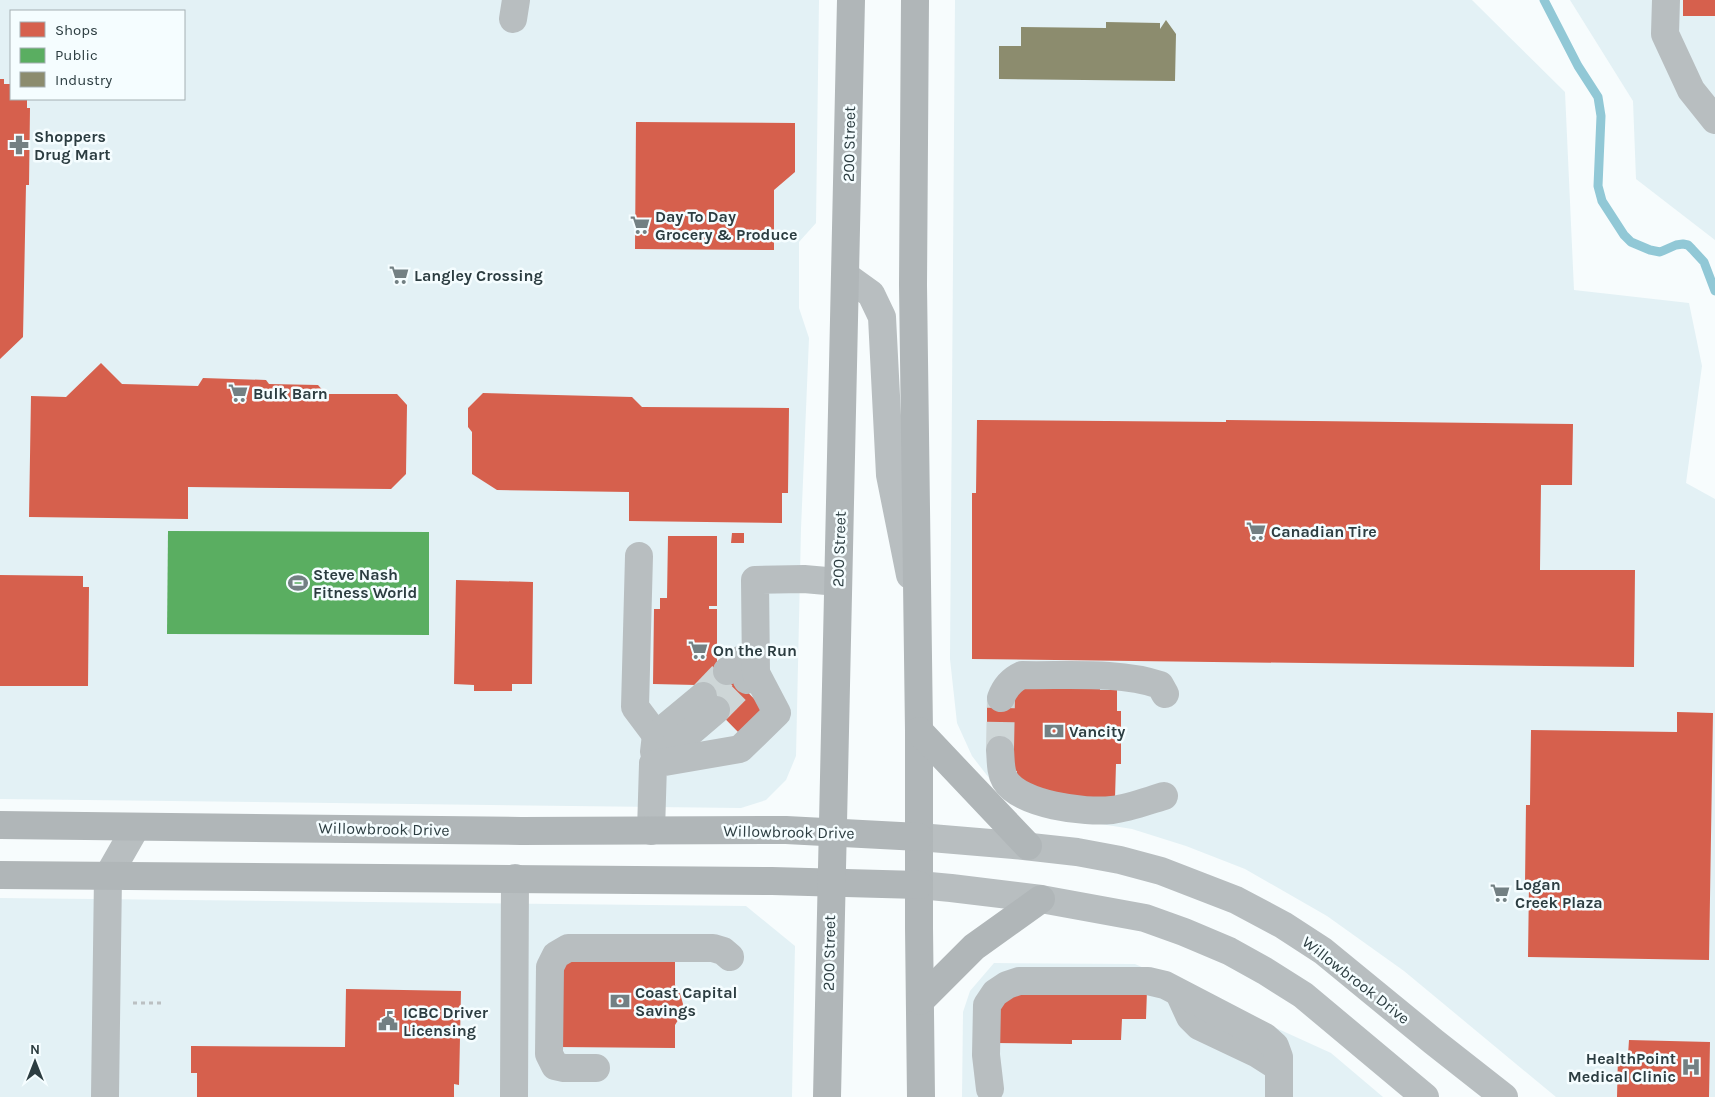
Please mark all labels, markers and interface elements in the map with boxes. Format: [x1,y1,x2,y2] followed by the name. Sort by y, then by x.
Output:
[10,10,185,100] legend
[55,21,98,39] text: Shops
[55,46,98,64] text: Public
[55,71,112,89] text: Industry
[839,106,859,182] street label: 200 Street
[34,127,111,164] place label: Shoppers Drug Mart
[8,134,30,156] pharmacy icon: Shoppers Drug Mart
[655,207,797,244] place label: Day To Day Grocery & Produce
[629,214,651,236] supermarket icon: Day To Day Grocery & Produce
[388,264,410,286] supermarket icon: Langley Crossing
[414,266,543,285] place label: Langley Crossing
[227,382,249,404] supermarket icon: Bulk Barn
[253,384,328,403] place label: Bulk Barn
[828,511,850,587] street label: 200 Street
[1245,520,1267,542] supermarket icon: Canadian Tire
[1271,522,1377,541] place label: Canadian Tire
[313,565,417,602] place label: Steve Nash Fitness World
[287,572,309,594] sports icon: Steve Nash Fitness World
[687,639,709,661] supermarket icon: On the Run
[713,641,797,660] place label: On the Run
[1043,720,1065,742] bank icon: Vancity
[1069,722,1125,741] place label: Vancity
[318,818,450,840] street label: Willowbrook Drive
[723,821,855,843] street label: Willowbrook Drive
[1515,875,1603,912] place label: Logan Creek Plaza
[1489,882,1511,904] supermarket icon: Logan Creek Plaza
[819,915,839,991] street label: 200 Street
[1298,932,1414,1028] street label: Willowbrook Drive
[635,983,737,1020] place label: Coast Capital Savings
[609,990,631,1012] bank icon: Coast Capital Savings
[403,1003,489,1040] place label: ICBC Driver Licensing
[377,1010,399,1032] public building icon: ICBC Driver Licensing
[10,1037,60,1087] north arrow
[30,1041,40,1058] text: N
[1568,1049,1676,1086] place label: HealthPoint Medical Clinic
[1680,1056,1702,1078] hospital icon: HealthPoint Medical Clinic

